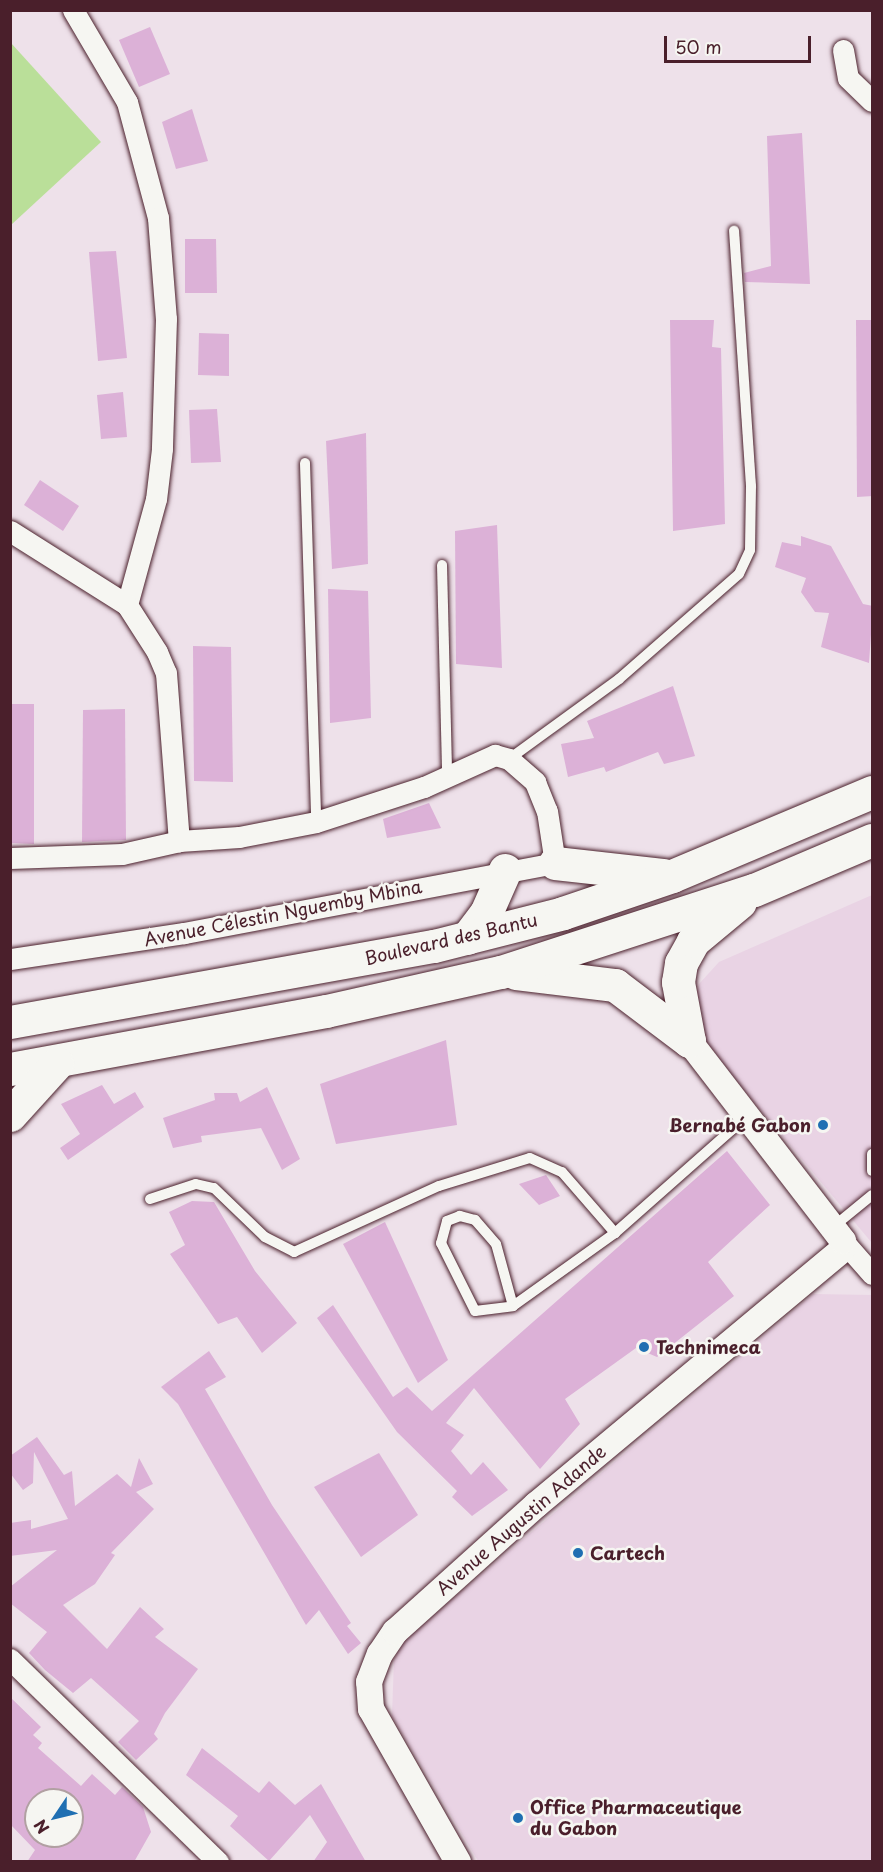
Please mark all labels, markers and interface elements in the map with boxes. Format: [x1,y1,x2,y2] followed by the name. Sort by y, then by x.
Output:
[667,24,814,62] scale bar
[675,33,722,60] text: 50 m
[142,875,424,951] street label: Avenue Célestin Nguemby Mbina
[362,909,540,969] street label: Boulevard des Bantu
[668,1114,811,1136] place label: Bernabé Gabon
[816,1118,830,1132] marker: Bernabé Gabon
[656,1336,761,1358] place label: Technimeca
[637,1340,651,1354] marker: Technimeca
[432,1440,610,1600] street label: Avenue Augustin Adande
[590,1542,665,1564] place label: Cartech
[571,1546,585,1560] marker: Cartech
[24,1788,84,1848] north arrow
[530,1797,743,1840] place label: Office Pharmaceutique du Gabon
[511,1811,525,1825] marker: Office Pharmaceutique du Gabon
[27,1815,54,1839] text: N

